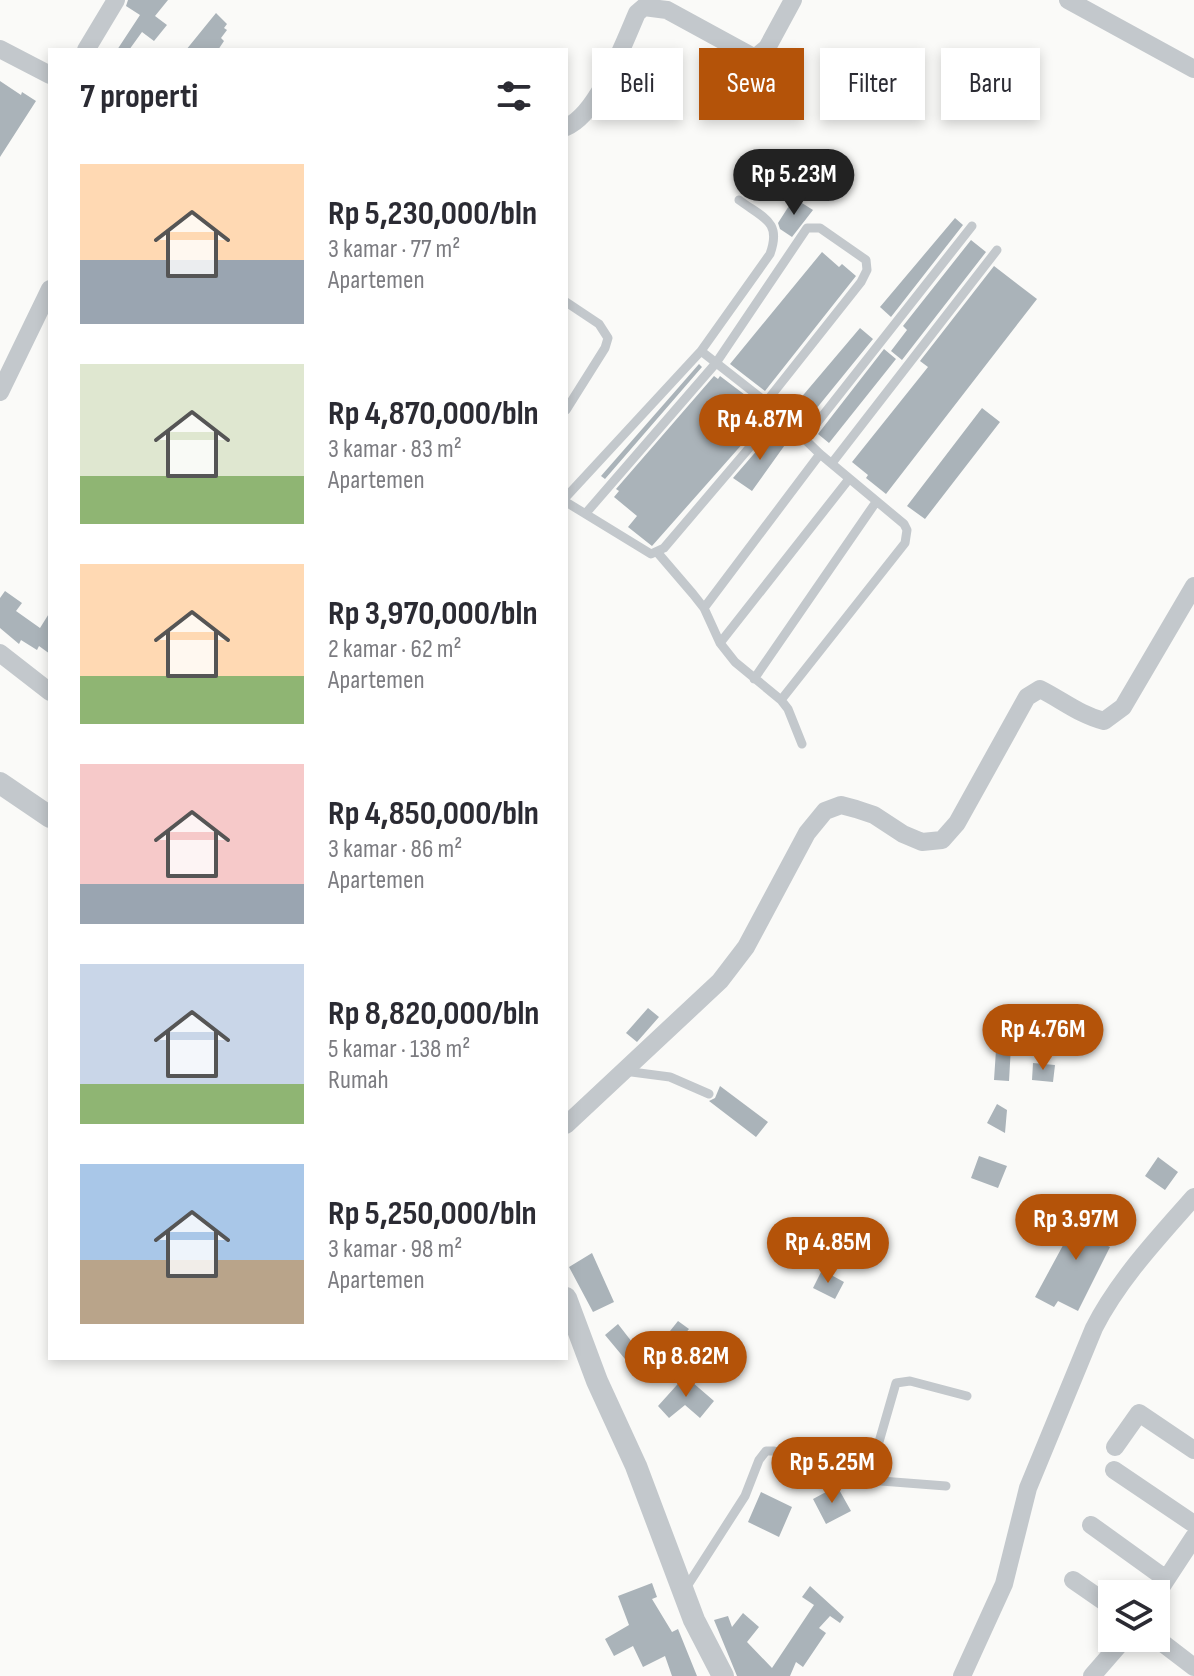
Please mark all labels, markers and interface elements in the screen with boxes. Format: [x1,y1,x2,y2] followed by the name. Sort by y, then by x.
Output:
[592,48,683,120] chip: Beli
[699,48,804,120] chip: Sewa
[820,48,925,120] chip: Filter
[941,48,1040,120] chip: Baru
[492,74,536,118] icon: filters
[80,76,198,117] text: 7 properti
[711,149,877,217] pin: Rp 5.23M
[751,159,837,190] text: Rp 5.23M
[328,193,537,234] text: Rp 5,230,000/bln
[144,196,240,292] icon: home
[328,234,460,265] text: 3 kamar · 77 m²
[328,265,425,296] text: Apartemen
[328,393,539,434] text: Rp 4,870,000/bln
[677,394,843,462] pin: Rp 4.87M
[144,396,240,492] icon: home
[717,404,803,435] text: Rp 4.87M
[328,434,462,465] text: 3 kamar · 83 m²
[328,465,425,496] text: Apartemen
[328,593,538,634] text: Rp 3,970,000/bln
[144,596,240,692] icon: home
[328,634,462,665] text: 2 kamar · 62 m²
[328,665,425,696] text: Apartemen
[328,793,539,834] text: Rp 4,850,000/bln
[144,796,240,892] icon: home
[328,834,462,865] text: 3 kamar · 86 m²
[328,865,425,896] text: Apartemen
[328,993,539,1034] text: Rp 8,820,000/bln
[144,996,240,1092] icon: home
[960,1004,1126,1072] pin: Rp 4.76M
[1000,1014,1086,1045] text: Rp 4.76M
[328,1034,470,1065] text: 5 kamar · 138 m²
[328,1065,389,1096] text: Rumah
[328,1193,537,1234] text: Rp 5,250,000/bln
[993,1194,1159,1262] pin: Rp 3.97M
[144,1196,240,1292] icon: home
[1033,1204,1119,1235] text: Rp 3.97M
[745,1217,911,1285] pin: Rp 4.85M
[785,1227,871,1258] text: Rp 4.85M
[328,1234,462,1265] text: 3 kamar · 98 m²
[328,1265,425,1296] text: Apartemen
[603,1331,769,1399] pin: Rp 8.82M
[643,1341,729,1372] text: Rp 8.82M
[749,1437,915,1505] pin: Rp 5.25M
[789,1447,875,1478] text: Rp 5.25M
[1098,1580,1170,1652] map controls
[1098,1580,1170,1652] button: layers

